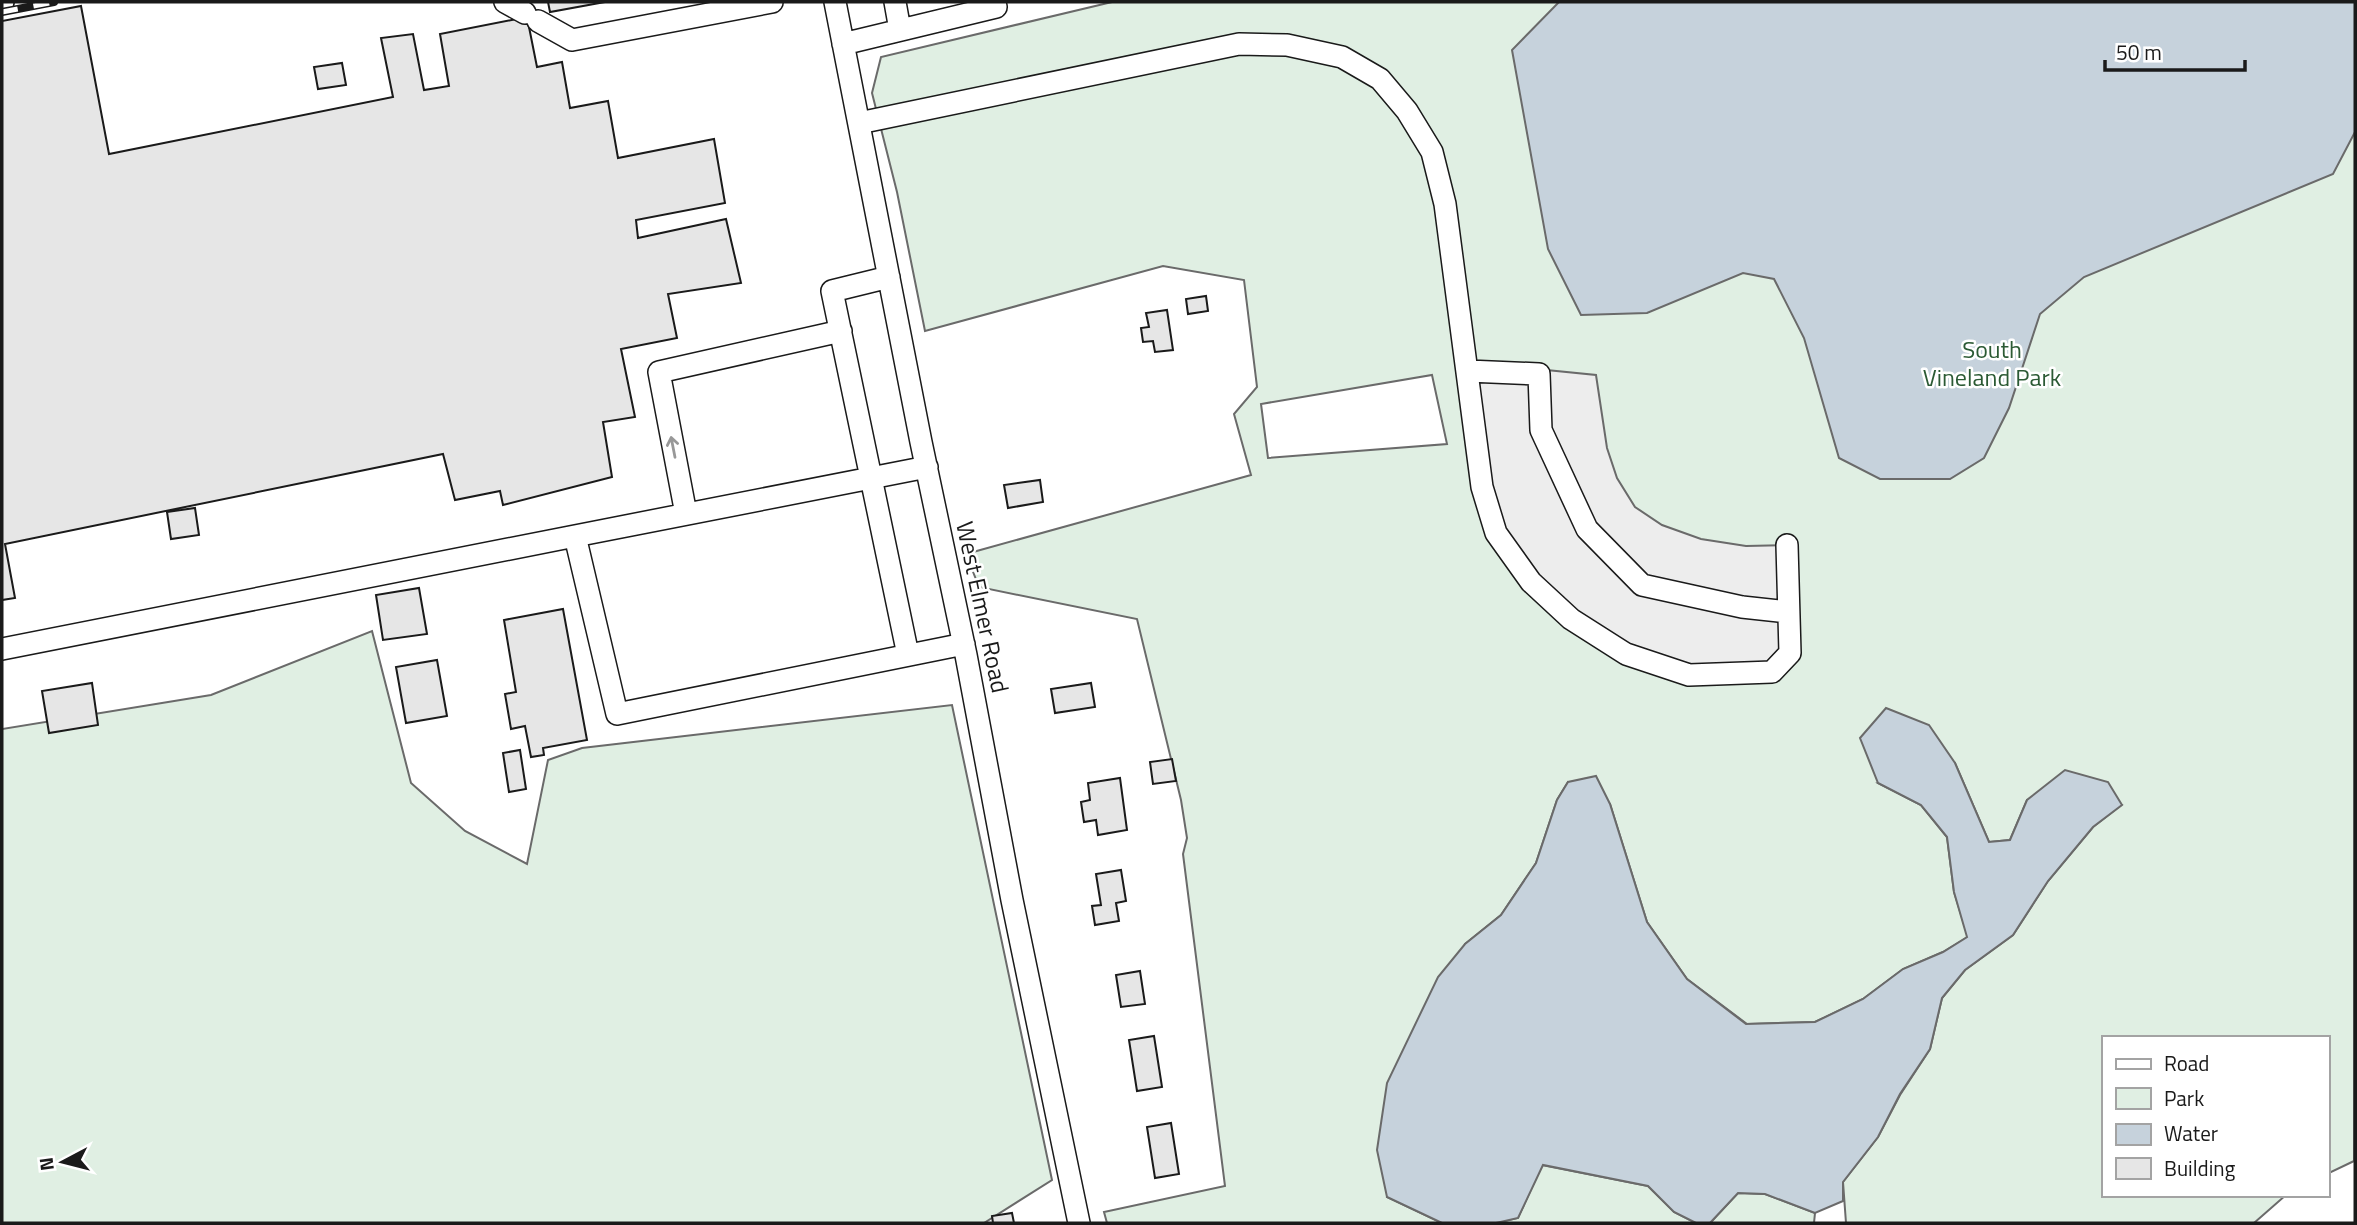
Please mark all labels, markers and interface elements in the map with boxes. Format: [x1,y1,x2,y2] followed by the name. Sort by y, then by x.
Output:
[2105,28,2245,72] scale bar
[2116,36,2162,68] text: 50 m
[1923,331,2062,395] park label: South Vineland Park
[666,436,679,459] one-way arrow
[947,518,1019,696] street label: West Elmer Road
[2102,1036,2329,1197] legend
[2164,1047,2209,1079] text: Road
[2164,1082,2204,1114] text: Park
[2164,1117,2218,1149] text: Water
[28,1127,98,1197] north arrow
[2164,1152,2236,1184] text: Building
[30,1156,61,1172] text: N

